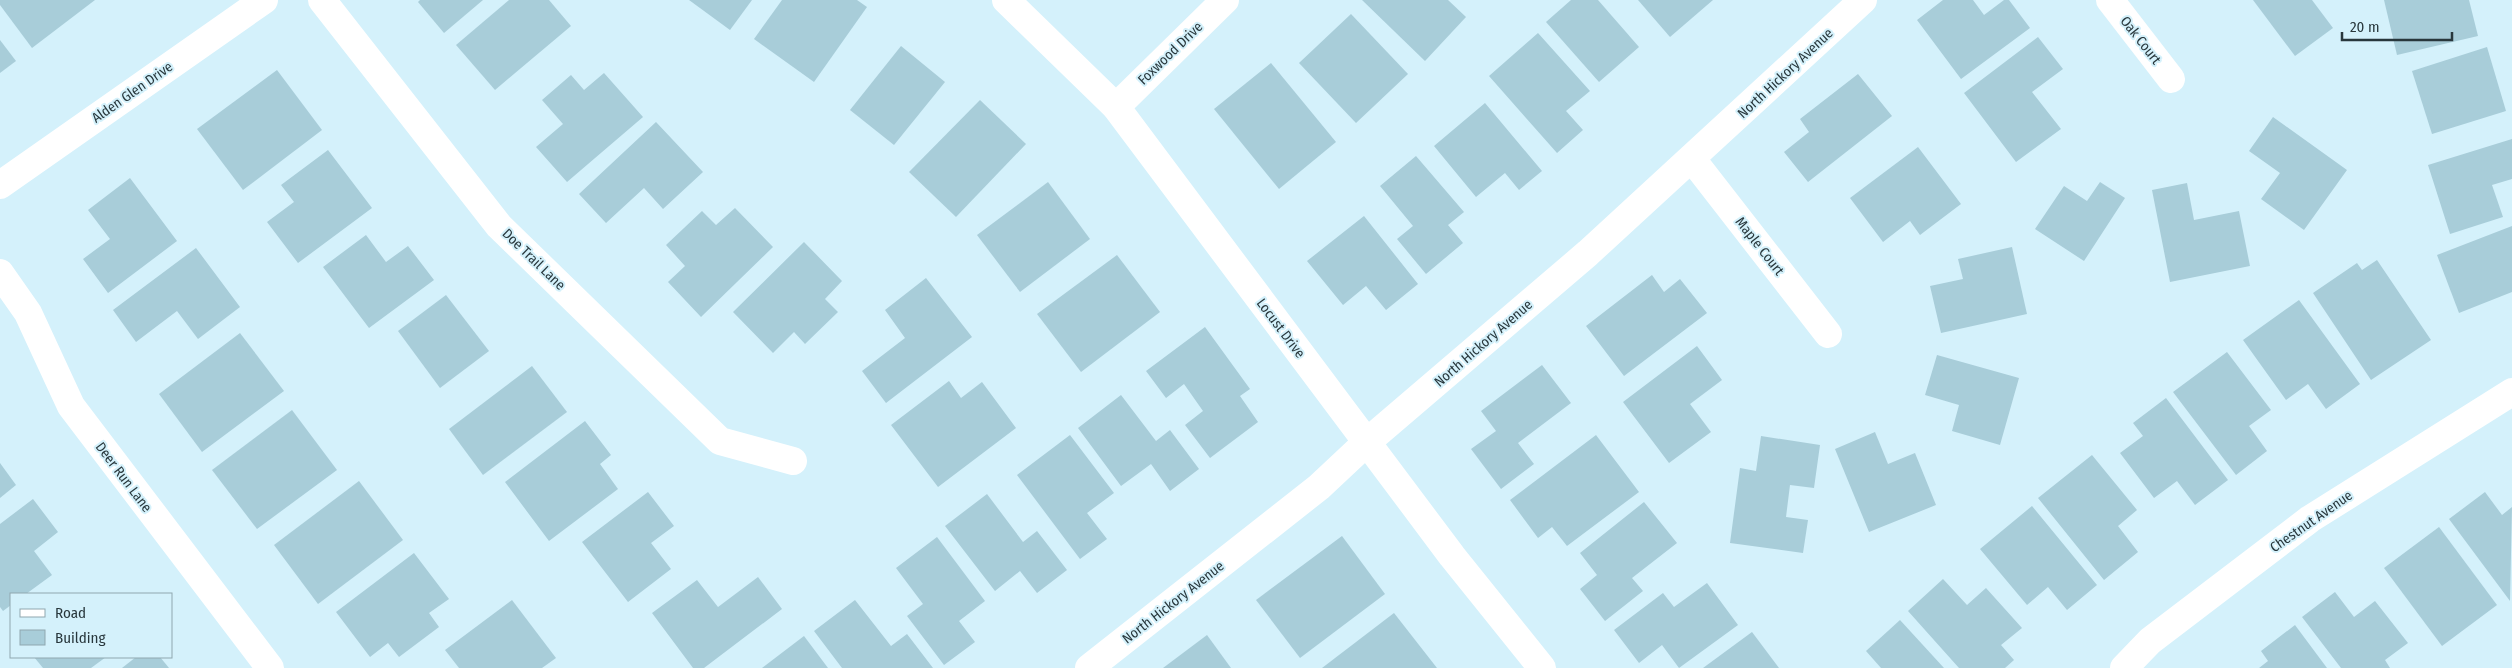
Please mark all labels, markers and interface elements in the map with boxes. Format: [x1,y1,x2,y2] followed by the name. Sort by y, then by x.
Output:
[2342,10,2452,42] scale bar
[2117,13,2165,68] street label: Oak Court
[1134,18,1206,88] street label: Foxwood Drive
[2350,18,2380,36] text: 20 m
[1734,25,1837,122] street label: North Hickory Avenue
[89,58,176,127] street label: Alden Glen Drive
[1732,214,1788,279] street label: Maple Court
[499,225,569,294] street label: Doe Trail Lane
[1253,295,1308,361] street label: Locust Drive
[1431,296,1536,391] street label: North Hickory Avenue
[92,439,155,516] street label: Deer Run Lane
[2267,487,2356,556] street label: Chestnut Avenue
[1119,557,1228,647] street label: North Hickory Avenue
[10,593,172,658] legend
[55,604,86,622] text: Road
[55,629,106,647] text: Building

